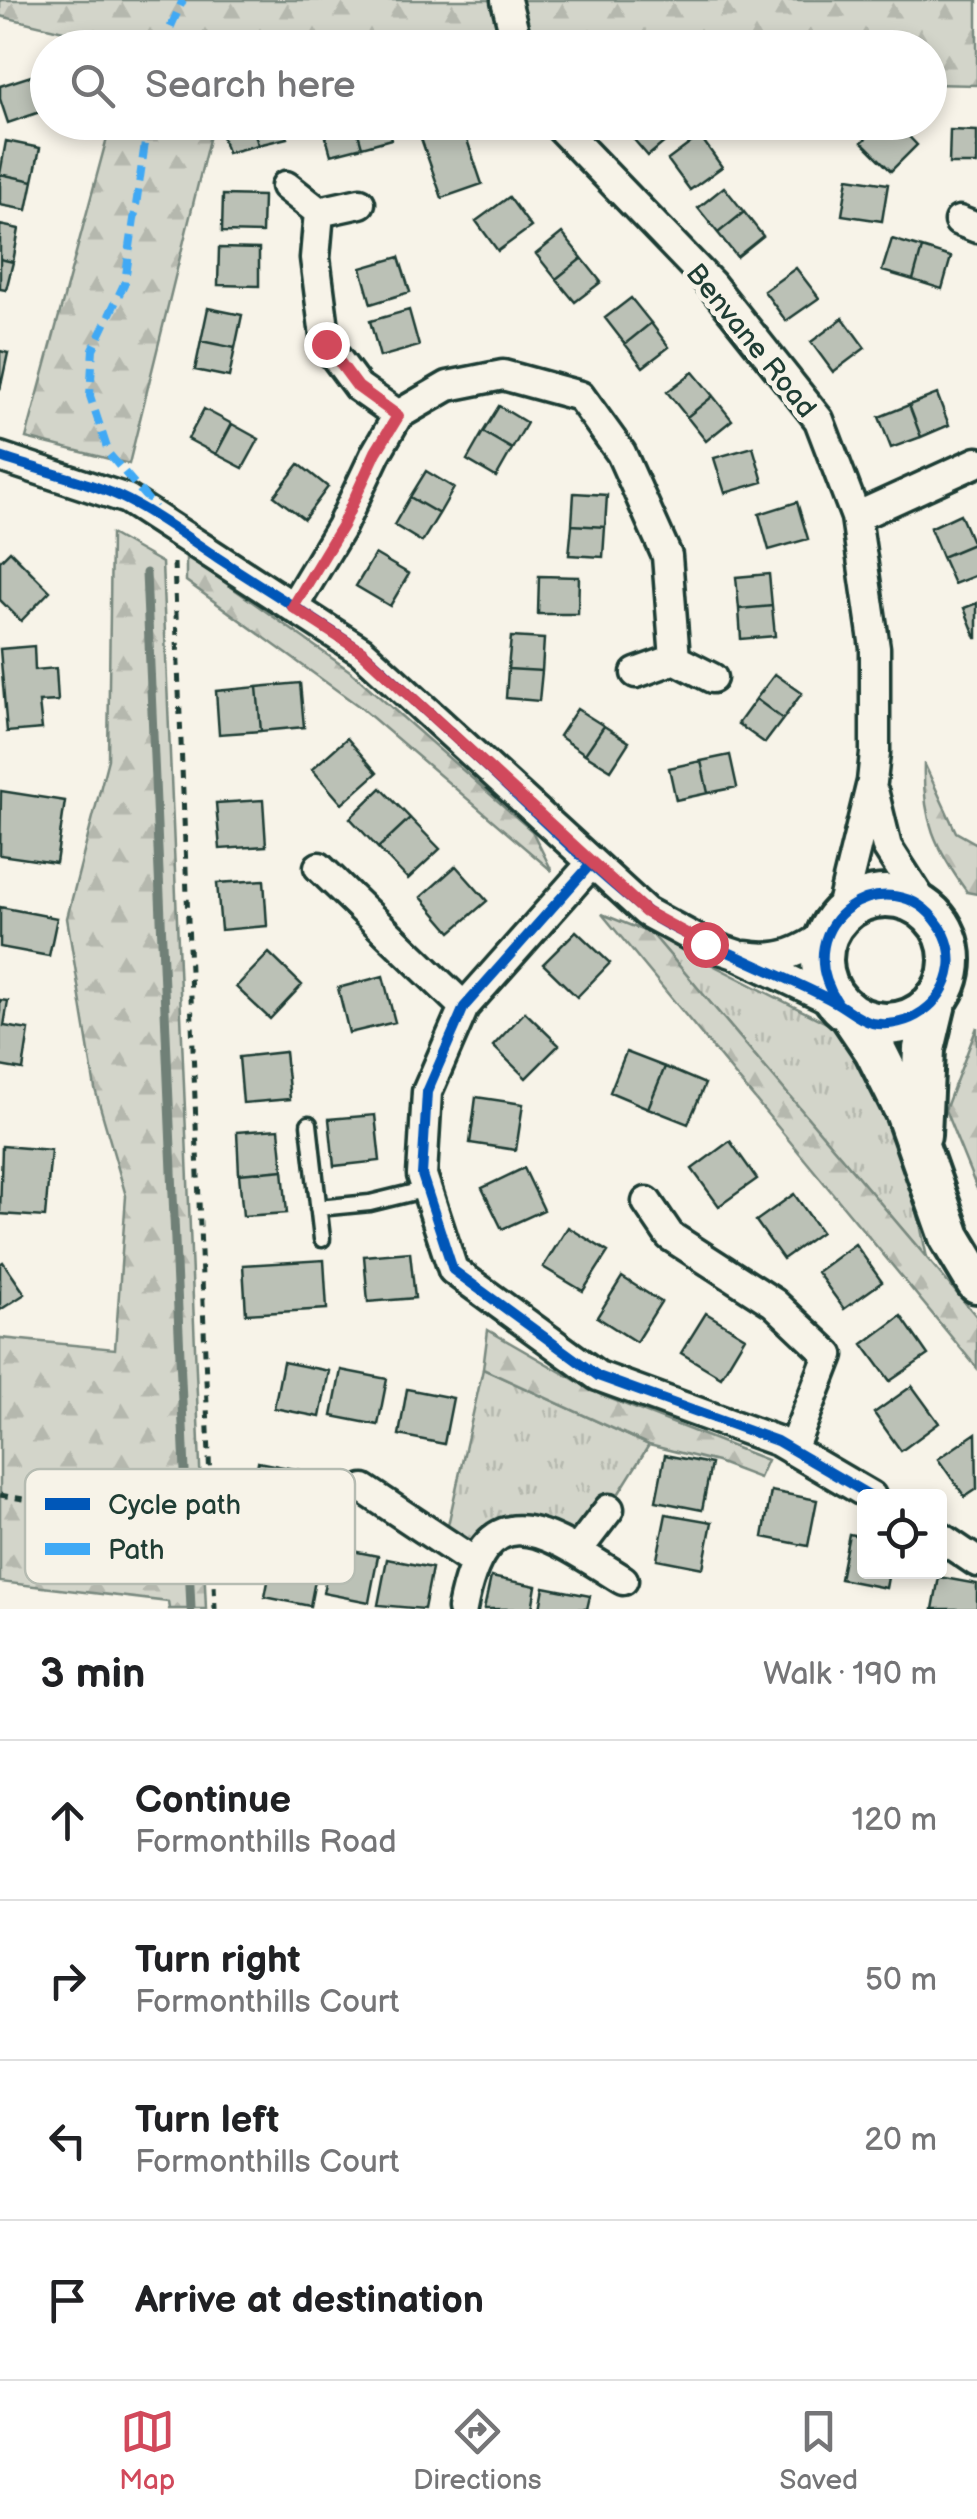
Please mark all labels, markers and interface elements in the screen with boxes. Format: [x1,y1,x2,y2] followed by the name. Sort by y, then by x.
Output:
[30,30,947,140] search box
[65,58,120,113] icon: search
[145,63,356,108] text: Search here
[679,257,823,424] street label: Benvane Road
[304,322,350,368] route end
[683,922,729,968] route start
[25,1469,355,1584] legend
[108,1489,241,1522] text: Cycle path
[857,1489,947,1579] map controls
[857,1489,947,1579] button: locate
[108,1534,164,1567] text: Path
[40,1649,145,1700] text: 3 min
[763,1655,937,1694] text: Walk · 190 m
[135,1778,291,1823] text: Continue
[40,1793,95,1848] icon: ahead
[852,1801,937,1840] text: 120 m
[135,1823,397,1862] text: Formonthills Road
[135,1938,300,1983] text: Turn right
[40,1953,95,2008] icon: right
[865,1961,937,2000] text: 50 m
[135,1983,399,2022] text: Formonthills Court
[135,2098,279,2143] text: Turn left
[40,2113,95,2168] icon: left
[864,2121,937,2160] text: 20 m
[135,2143,399,2182] text: Formonthills Court
[40,2273,95,2328] icon: arrive
[135,2278,484,2323] text: Arrive at destination
[119,2404,175,2497] tab: Map
[413,2404,542,2497] tab: Directions
[780,2404,858,2497] tab: Saved

